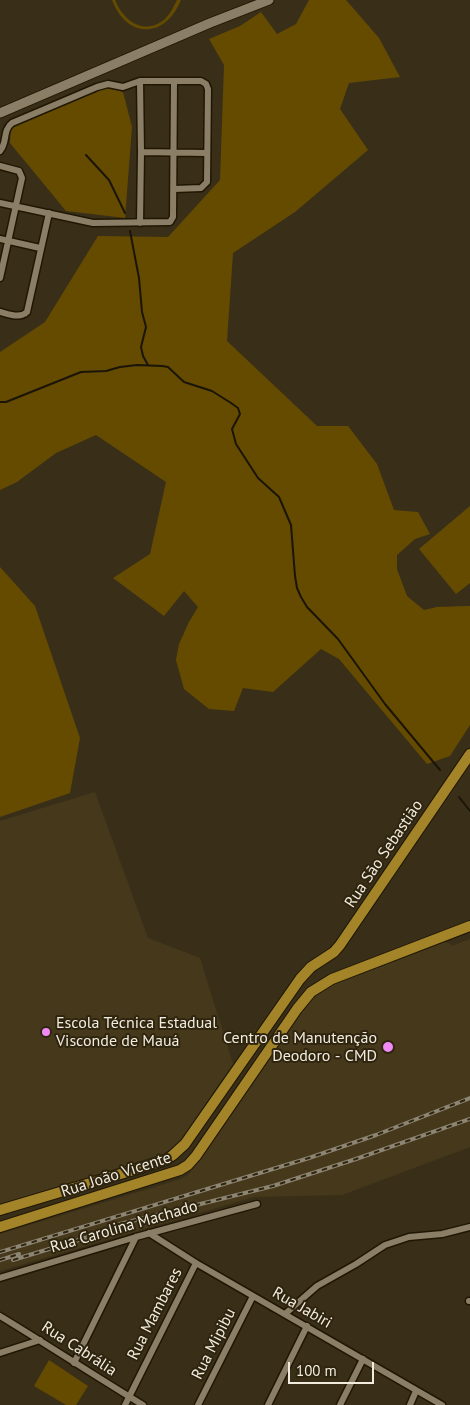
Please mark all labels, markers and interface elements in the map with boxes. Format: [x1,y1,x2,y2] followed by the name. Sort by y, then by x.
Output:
[341,797,427,911] street label: Rua São Sebastião
[56,1013,217,1051] place label: Escola Técnica Estadual Visconde de Mauá
[40,1026,52,1038] marker: Escola Técnica Estadual Visconde de Mauá
[223,1028,377,1066] place label: Centro de Manutenção Deodoro - CMD
[381,1040,395,1054] marker: Centro de Manutenção Deodoro - CMD
[58,1148,174,1202] street label: Rua João Vicente
[48,1197,200,1257] street label: Rua Carolina Machado
[124,1265,186,1363] street label: Rua Mambares
[269,1283,335,1333] street label: Rua Jabiri
[188,1305,240,1383] street label: Rua Mipibu
[38,1318,120,1380] street label: Rua Cabrália
[290,1352,376,1384] scale bar
[296,1361,337,1380] text: 100 m

